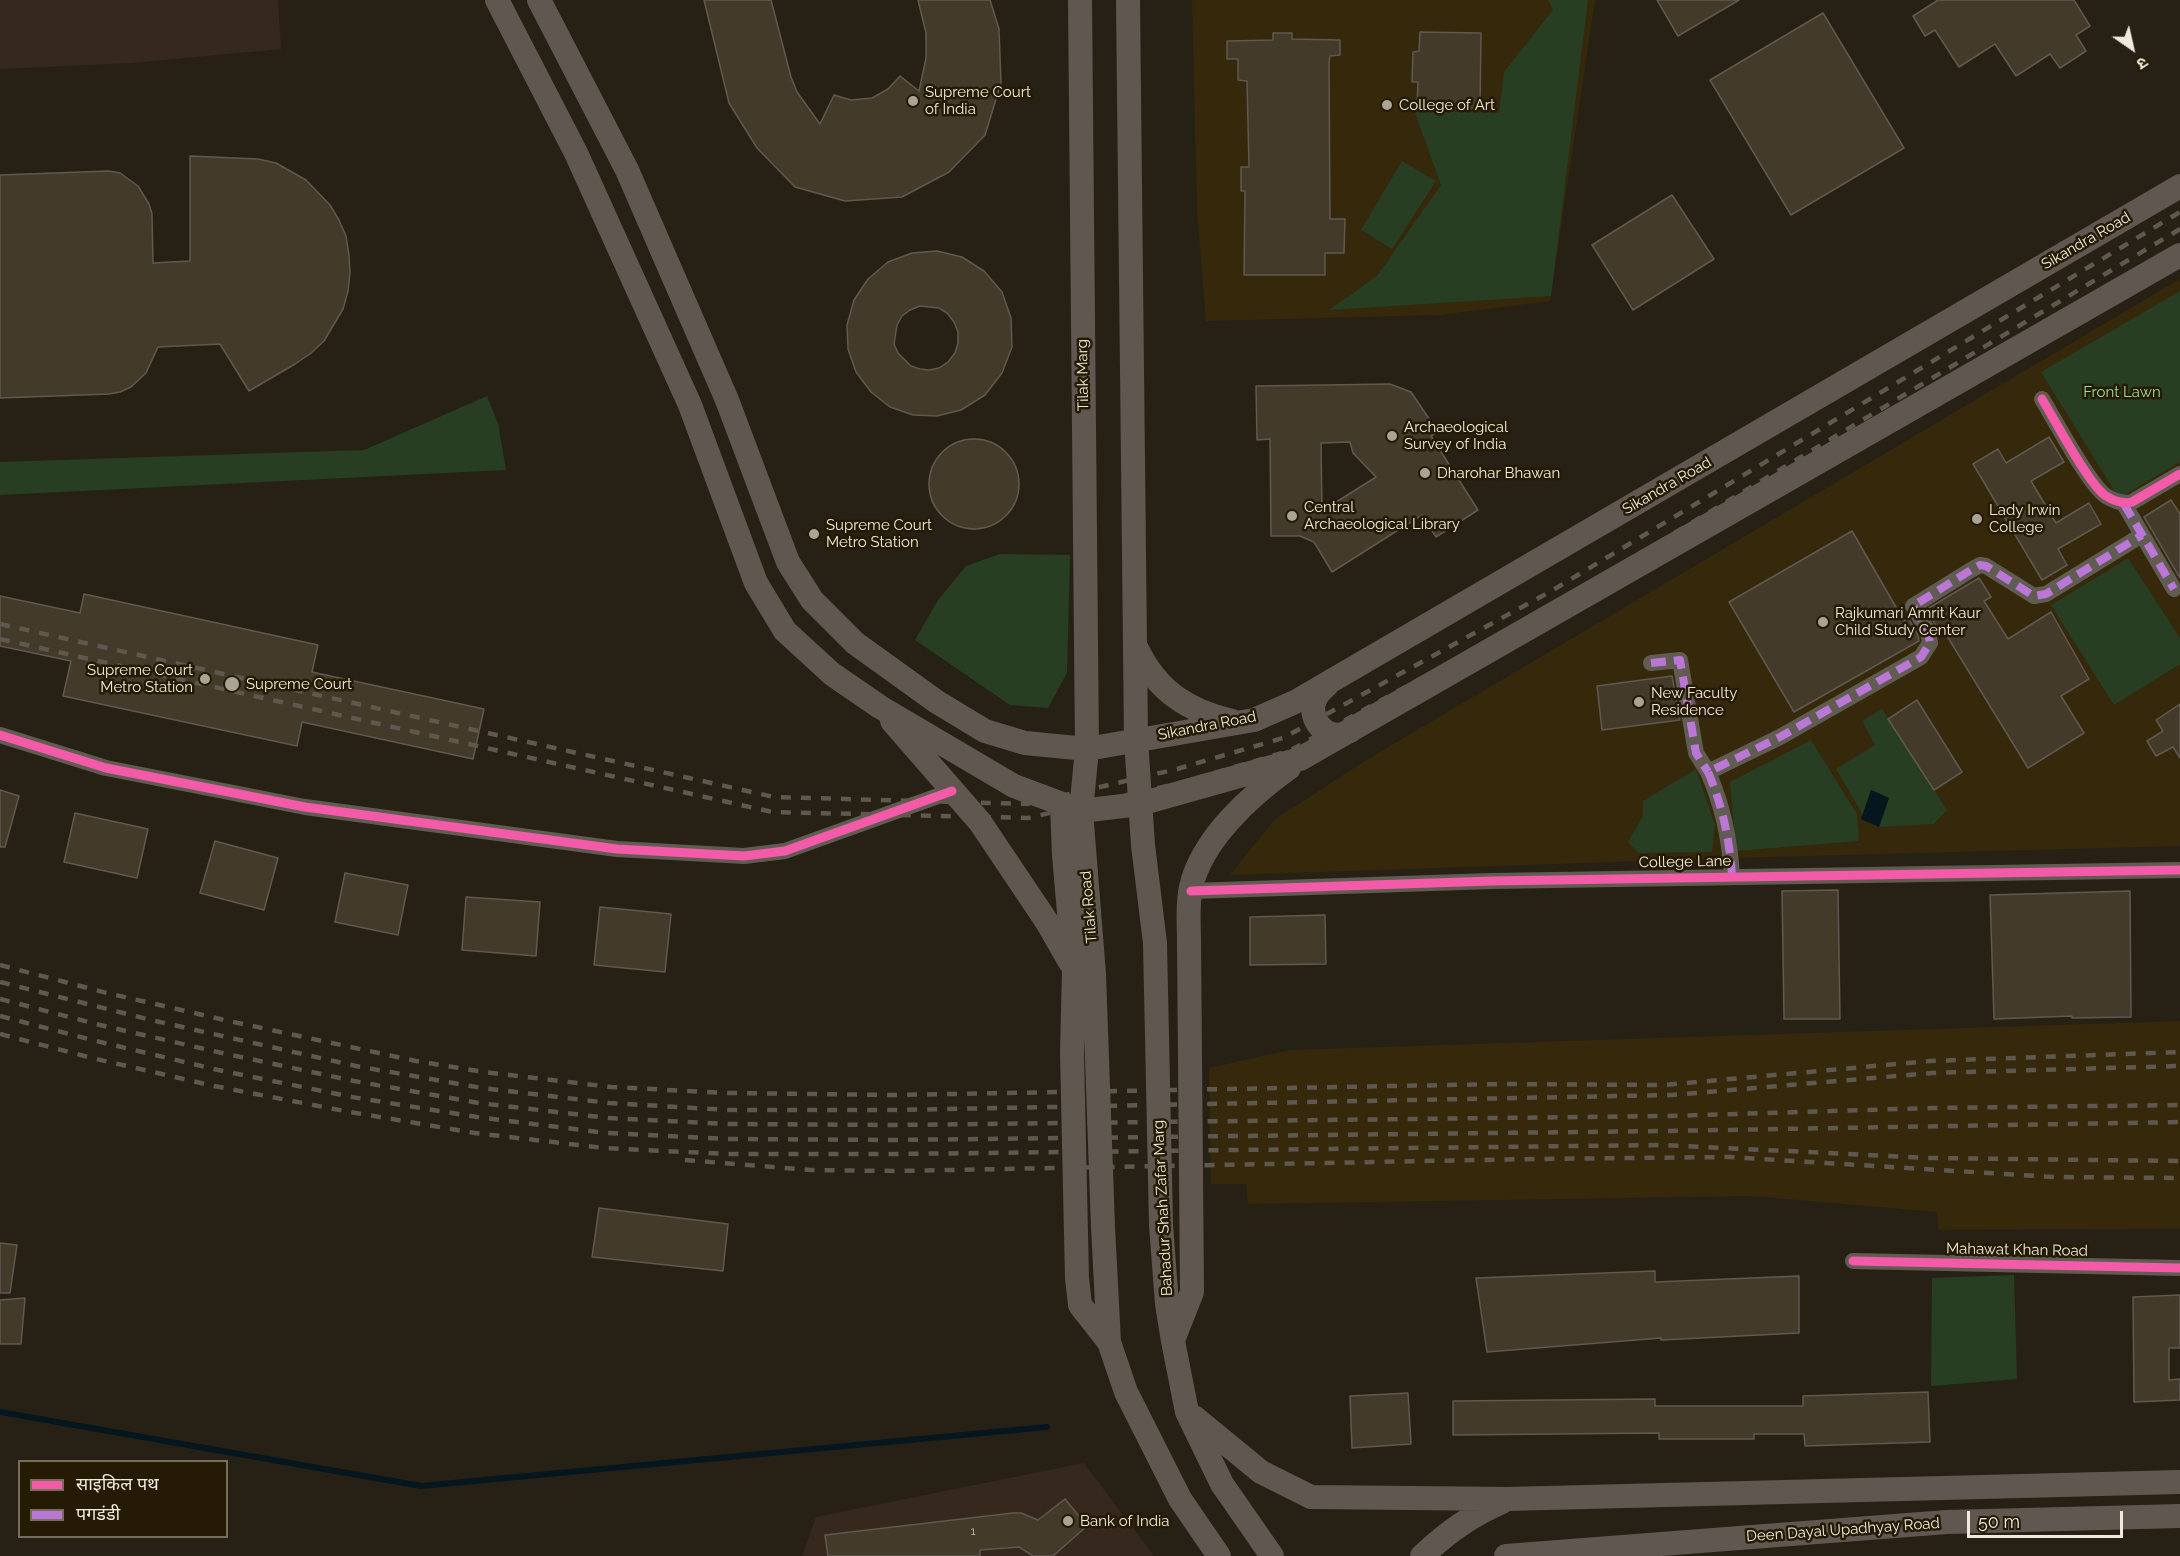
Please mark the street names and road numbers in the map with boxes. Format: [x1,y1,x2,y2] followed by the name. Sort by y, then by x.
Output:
[2038,208,2134,274] street label: Sikandra Road
[1073,339,1093,411] street label: Tilak Marg
[1619,453,1715,519] street label: Sikandra Road
[1156,708,1258,744] street label: Sikandra Road
[1639,852,1731,872] street label: College Lane
[1077,870,1101,944] street label: Tilak Road
[1149,1119,1177,1297] street label: Bahadur Shah Zafar Marg
[1946,1240,2088,1260] street label: Mahawat Khan Road
[1746,1514,1940,1546] street label: Deen Dayal Upadhyay Road

